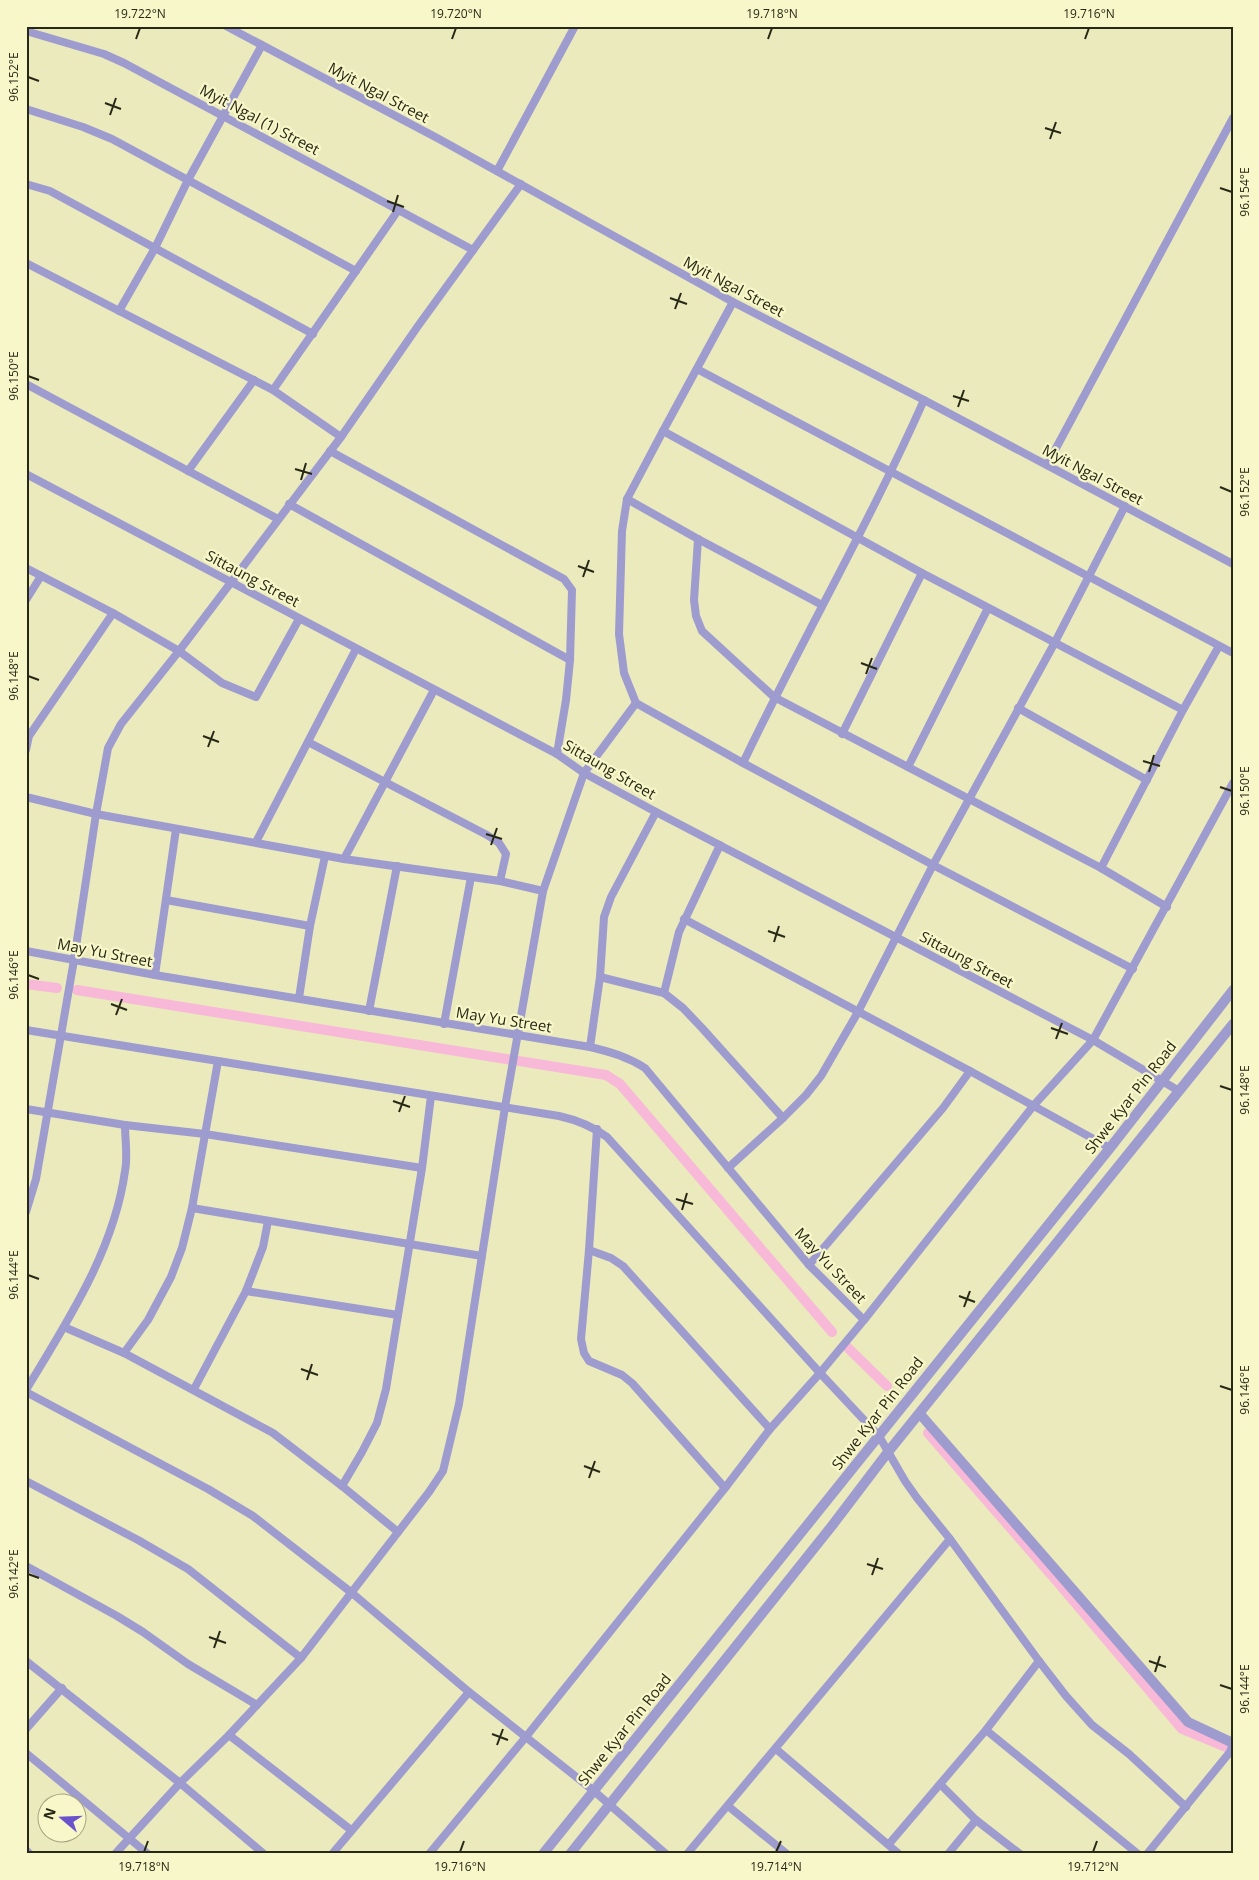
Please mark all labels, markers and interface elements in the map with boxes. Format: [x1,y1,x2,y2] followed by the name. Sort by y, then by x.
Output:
[114,5,166,22] text: 19.722°N
[430,5,482,22] text: 19.720°N
[746,5,798,22] text: 19.718°N
[1063,5,1115,22] text: 19.716°N
[5,52,22,102] text: 96.152°E
[325,57,433,127] street label: Myit Ngal Street
[197,79,323,159] street label: Myit Ngal (1) Street
[1236,167,1253,217] text: 96.154°E
[680,251,788,321] street label: Myit Ngal Street
[5,351,22,401] text: 96.150°E
[1039,439,1147,509] street label: Myit Ngal Street
[1236,467,1253,517] text: 96.152°E
[203,545,303,611] street label: Sittaung Street
[5,651,22,701] text: 96.148°E
[560,734,660,804] street label: Sittaung Street
[1236,766,1253,816] text: 96.150°E
[917,926,1017,992] street label: Sittaung Street
[56,933,154,971] street label: May Yu Street
[5,950,22,1000] text: 96.146°E
[455,1002,553,1036] street label: May Yu Street
[1080,1036,1180,1158] street label: Shwe Kyar Pin Road
[1236,1065,1253,1115] text: 96.148°E
[791,1223,871,1307] street label: May Yu Street
[5,1250,22,1300] text: 96.144°E
[827,1352,927,1474] street label: Shwe Kyar Pin Road
[1236,1365,1253,1415] text: 96.146°E
[5,1549,22,1599] text: 96.142°E
[1236,1664,1253,1714] text: 96.144°E
[573,1669,675,1789] street label: Shwe Kyar Pin Road
[38,1792,88,1842] north arrow
[38,1805,60,1822] text: N
[118,1858,170,1875] text: 19.718°N
[434,1858,486,1875] text: 19.716°N
[750,1858,802,1875] text: 19.714°N
[1067,1858,1119,1875] text: 19.712°N

